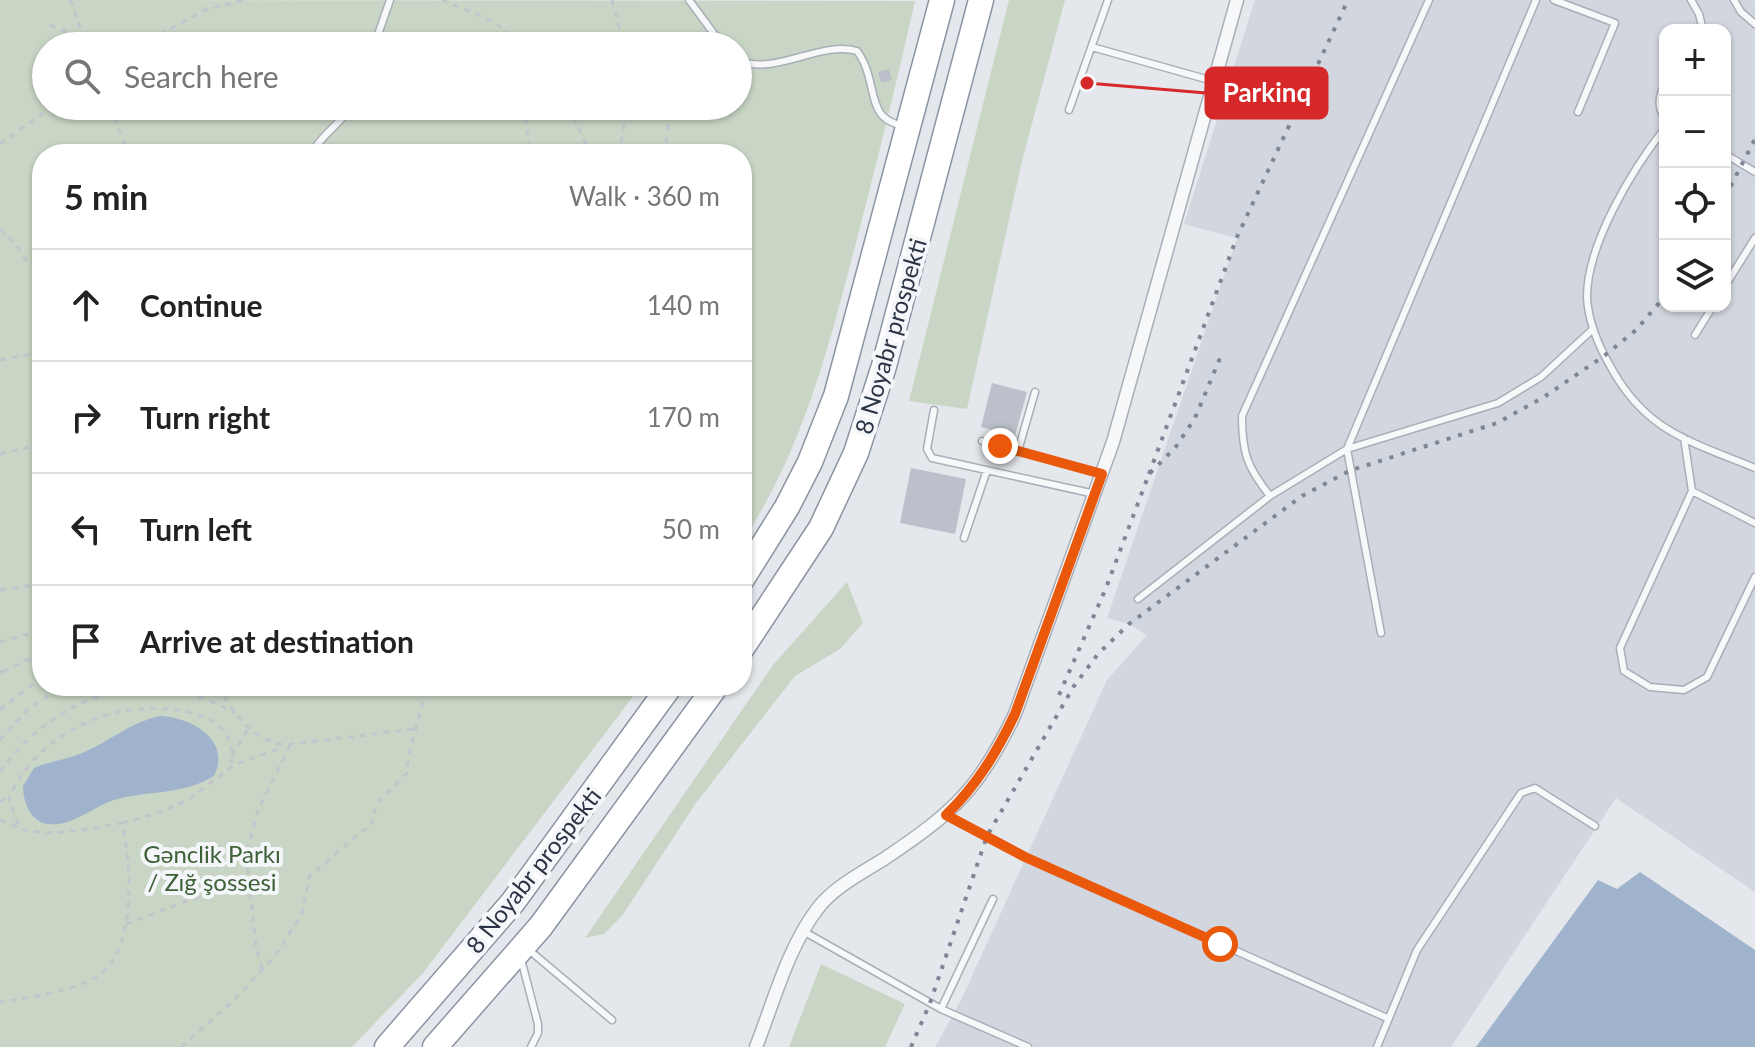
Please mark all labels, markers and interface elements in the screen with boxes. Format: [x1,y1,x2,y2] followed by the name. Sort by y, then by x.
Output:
[1659,24,1731,312] map controls
[1659,24,1731,96] button: +
[32,32,752,120] search box
[60,54,104,98] icon: search
[124,58,279,94] text: Search here
[1206,68,1327,118] callout: Parkinq
[1223,76,1311,108] text: Parkinq
[1659,96,1731,168] button: −
[1659,168,1731,240] button: locate
[64,176,148,217] text: 5 min
[569,180,720,212] text: Walk · 360 m
[848,235,932,437] street label: 8 Noyabr prospekti
[1659,240,1731,312] button: layers
[64,283,108,327] icon: ahead
[140,287,263,323] text: Continue
[647,289,720,321] text: 140 m
[64,395,108,439] icon: right
[140,399,270,435] text: Turn right
[647,401,720,433] text: 170 m
[982,428,1018,464] route end
[64,507,108,551] icon: left
[140,511,252,547] text: Turn left
[662,513,720,545] text: 50 m
[64,619,108,663] icon: arrive
[140,623,414,659] text: Arrive at destination
[459,782,607,958] street label: 8 Noyabr prospekti
[143,839,281,896] park label: Gənclik Parkı / Zığ şossesi
[1202,926,1238,962] route start

